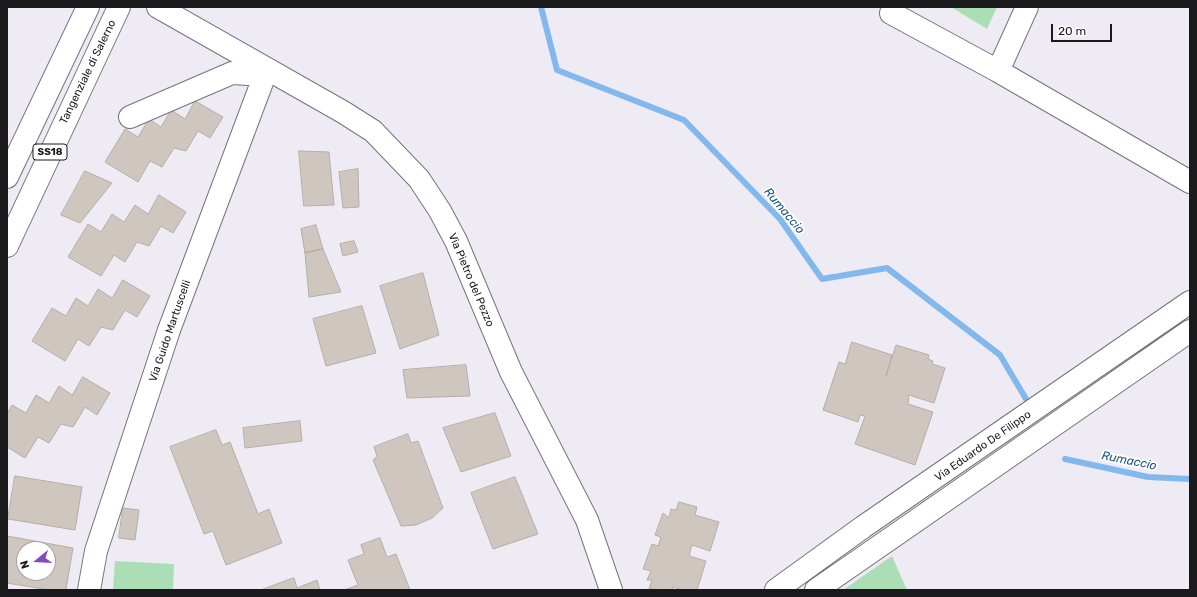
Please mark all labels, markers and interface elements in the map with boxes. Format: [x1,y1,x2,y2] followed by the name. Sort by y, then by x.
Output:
[1053,16,1114,42] scale bar
[57,18,119,126] street label: Tangenziale di Salerno
[1058,24,1086,38] text: 20 m
[33,144,67,160] road number: SS18
[761,185,807,237] water label: Rumaccio
[445,231,497,329] street label: Via Pietro del Pezzo
[146,278,194,384] street label: Via Guido Martuscelli
[932,408,1034,484] street label: Via Eduardo De Filippo
[1100,449,1158,473] water label: Rumaccio
[16,541,56,581] north arrow
[18,559,32,570] text: N

